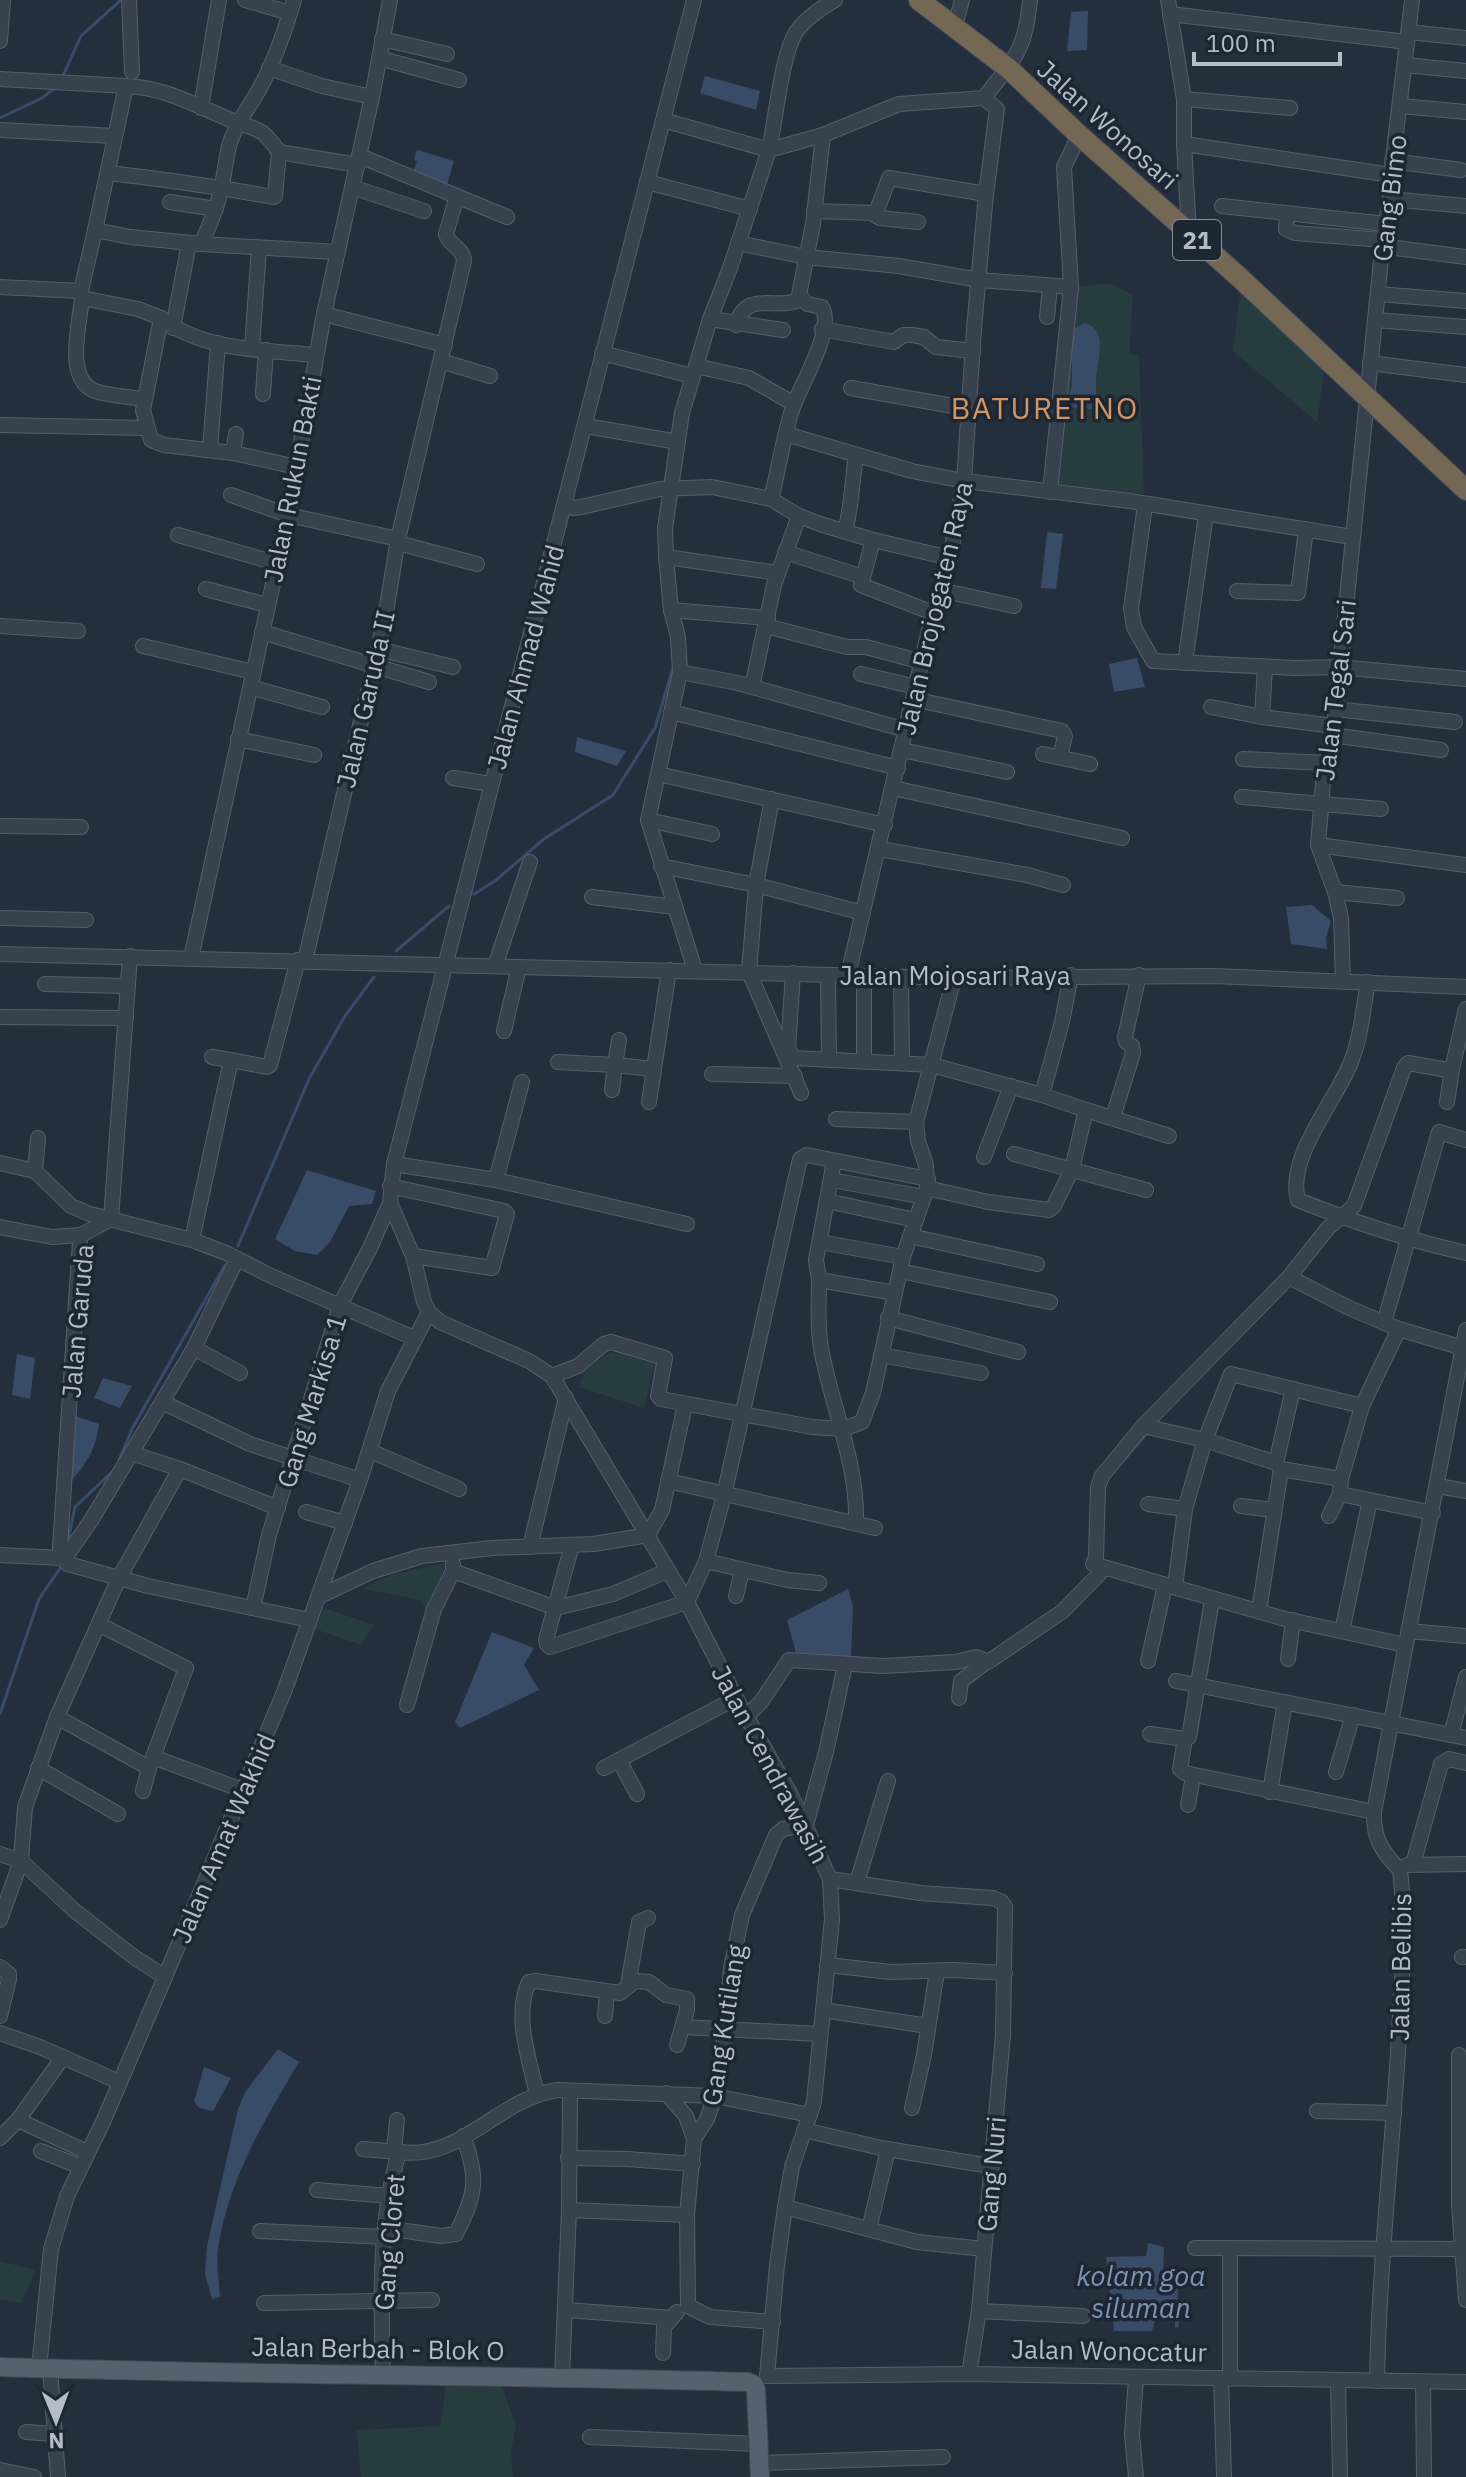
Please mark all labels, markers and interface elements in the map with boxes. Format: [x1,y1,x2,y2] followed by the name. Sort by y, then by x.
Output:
[1194,16,1340,66] scale bar
[1206,27,1276,59] text: 100 m
[1030,52,1186,196] street label: Jalan Wonosari
[1364,133,1414,263] street label: Gang Bimo
[1173,220,1221,260] road number: 21
[255,373,329,585] street label: Jalan Rukun Bakti
[951,388,1139,427] district label: BATURETNO
[888,478,980,738] street label: Jalan Brojogaten Raya
[479,541,571,773] street label: Jalan Ahmad Wahid
[1307,597,1363,783] street label: Jalan Tegal Sari
[328,607,402,791] street label: Jalan Garuda II
[839,958,1071,992] street label: Jalan Mojosari Raya
[53,1243,101,1399] street label: Jalan Garuda
[268,1310,354,1492] street label: Gang Markisa 1
[704,1659,838,1869] street label: Jalan Cendrawasih
[164,1728,282,1948] street label: Jalan Amat Wakhid
[1382,1893,1418,2041] street label: Jalan Belibis
[693,1942,753,2108] street label: Gang Kutilang
[969,2115,1013,2233] street label: Gang Nuri
[366,2172,412,2312] street label: Gang Cloret
[1076,2257,1206,2326] water label: kolam goa siluman
[251,2329,505,2367] street label: Jalan Berbah - Blok O
[1011,2331,1208,2369] street label: Jalan Wonocatur
[16,2381,96,2461] north arrow
[48,2427,65,2456] text: N

